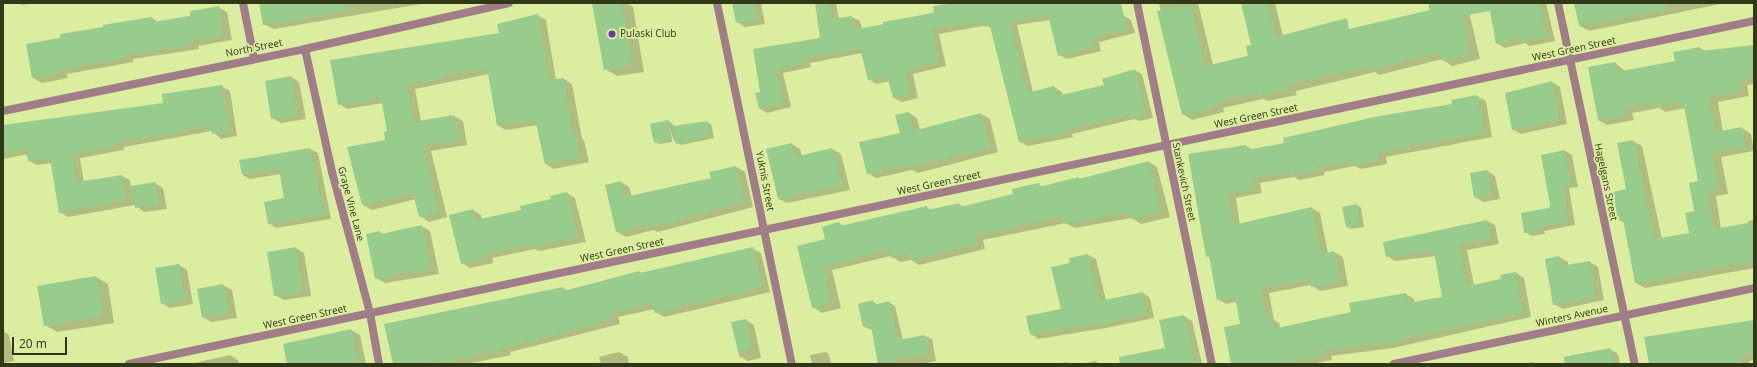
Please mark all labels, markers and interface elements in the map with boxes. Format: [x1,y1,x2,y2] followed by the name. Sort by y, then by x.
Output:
[620,28,676,40] place label: Pulaski Club
[607,29,617,39] marker: Pulaski Club
[1531,34,1617,64] street label: West Green Street
[224,37,284,59] street label: North Street
[1213,101,1299,131] street label: West Green Street
[1170,141,1198,223] street label: Stankevich Street
[1592,142,1620,222] street label: Hagelgans Street
[753,150,777,212] street label: Yuknis Street
[335,165,367,243] street label: Grape Vine Lane
[896,168,982,198] street label: West Green Street
[579,235,665,265] street label: West Green Street
[262,302,348,332] street label: West Green Street
[1535,303,1609,329] street label: Winters Avenue
[14,329,69,355] scale bar
[19,335,47,352] text: 20 m

